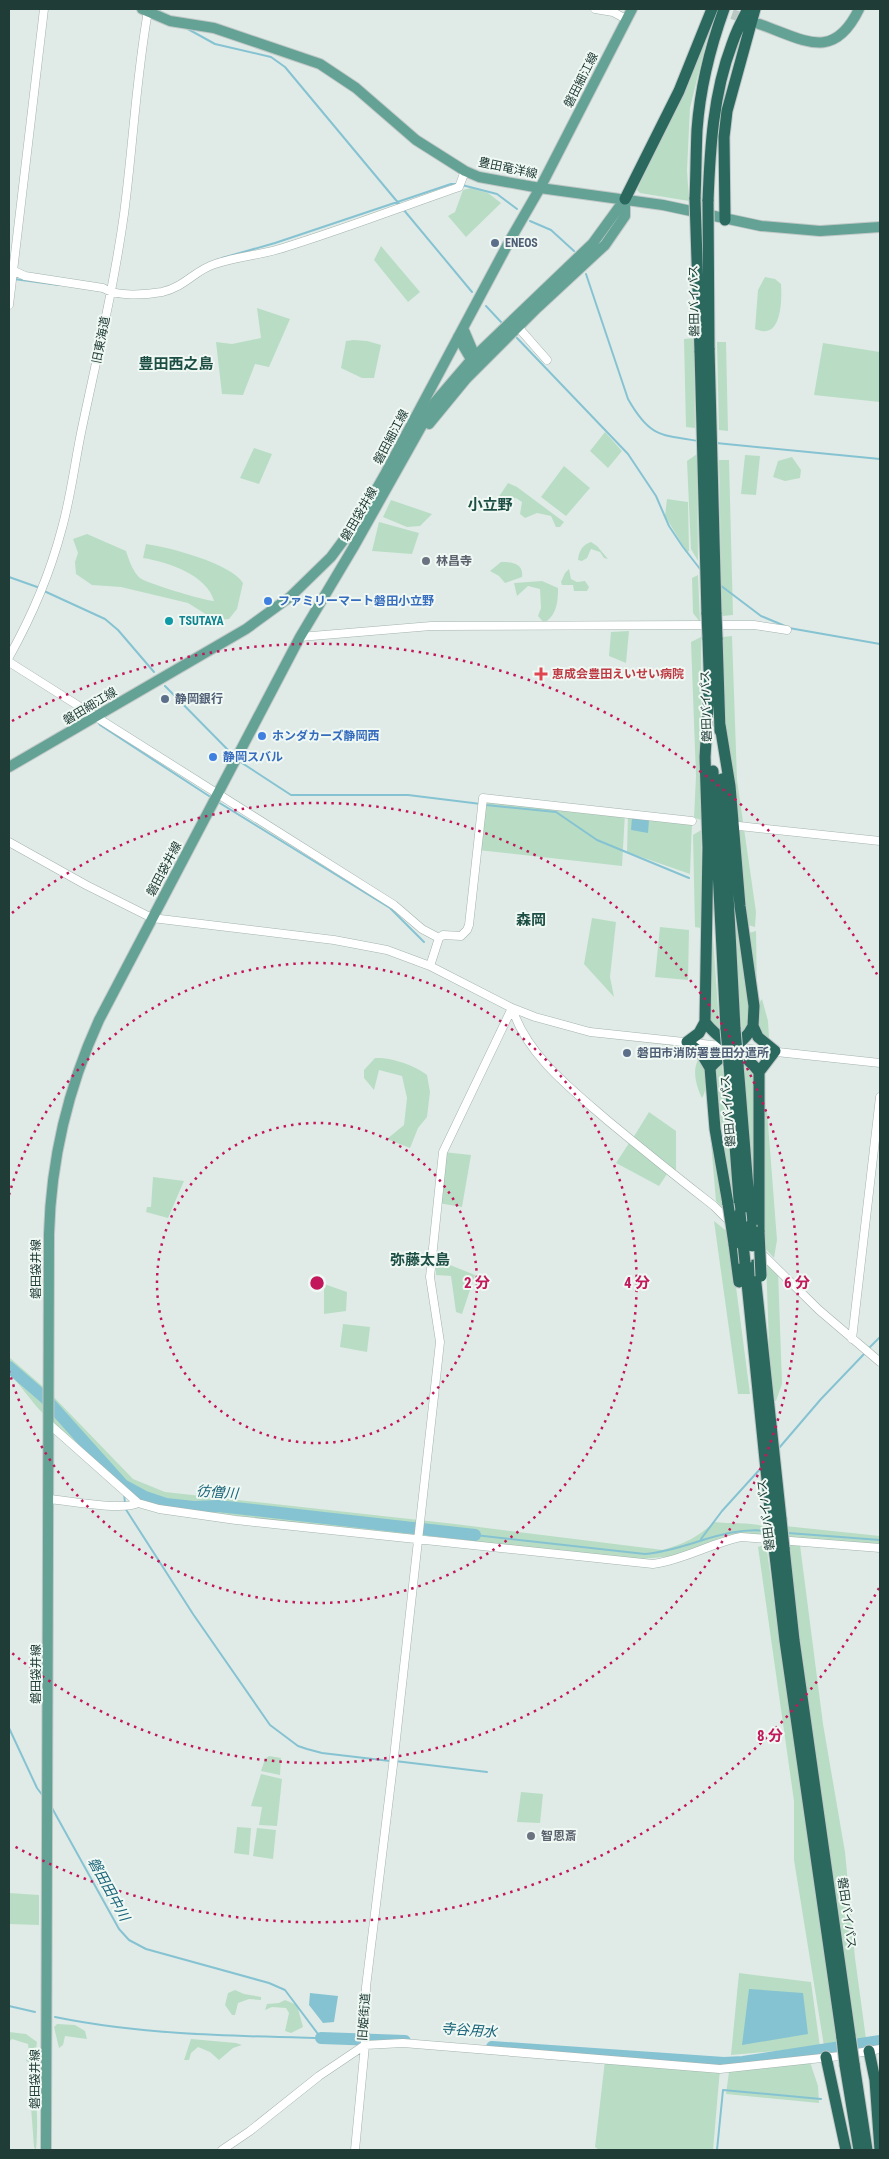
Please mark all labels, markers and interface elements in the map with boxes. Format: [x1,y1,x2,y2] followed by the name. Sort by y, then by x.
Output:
[561,50,601,110] street label: 磐田細江線
[477,155,539,181] street label: 豊田竜洋線
[505,236,538,250] place label: ENEOS
[489,237,501,249] marker: ENEOS
[686,265,702,337] street label: 磐田バイパス
[90,315,112,365] street label: 旧東海道
[138,355,214,373] district label: 豊田西之島
[371,407,411,467] street label: 磐田細江線
[338,485,380,543] street label: 磐田袋井線
[467,496,513,514] district label: 小立野
[436,554,472,568] place label: 林昌寺
[420,555,432,567] marker: 林昌寺
[278,594,434,608] place label: ファミリーマート磐田小立野
[262,595,274,607] marker: ファミリーマート磐田小立野
[179,614,224,628] place label: TSUTAYA
[163,615,175,627] marker: TSUTAYA
[534,667,548,681] marker: 恵成会豊田えいせい病院
[552,667,684,681] place label: 恵成会豊田えいせい病院
[698,670,714,742] street label: 磐田バイパス
[61,685,119,727] street label: 磐田細江線
[175,692,223,706] place label: 静岡銀行
[159,693,171,705] marker: 静岡銀行
[272,729,379,743] place label: ホンダカーズ静岡西
[256,730,268,742] marker: ホンダカーズ静岡西
[223,750,283,764] place label: 静岡スバル
[207,751,219,763] marker: 静岡スバル
[144,839,184,899] street label: 磐田袋井線
[516,911,546,929] district label: 森岡
[637,1046,769,1060] place label: 磐田市消防署豊田分遣所
[621,1047,633,1059] marker: 磐田市消防署豊田分遣所
[718,1075,738,1147] street label: 磐田バイパス
[29,1239,43,1299] street label: 磐田袋井線
[390,1251,450,1269] district label: 弥藤太島
[308,1274,326,1292] centre of rings
[464,1274,490,1292] text: 2 分
[624,1274,650,1292] text: 4 分
[784,1274,810,1292] text: 6 分
[755,1479,777,1551] street label: 磐田バイパス
[195,1483,241,1502] water label: 彷僧川
[29,1644,43,1704] street label: 磐田袋井線
[757,1727,783,1745] text: 8 分
[541,1829,577,1843] place label: 智恩斎
[525,1830,537,1842] marker: 智恩斎
[85,1855,134,1925] water label: 磐田田中川
[835,1876,859,1950] street label: 磐田バイパス
[355,1993,373,2041] street label: 旧姫街道
[441,2020,499,2040] water label: 寺谷用水
[28,2049,42,2109] street label: 磐田袋井線

